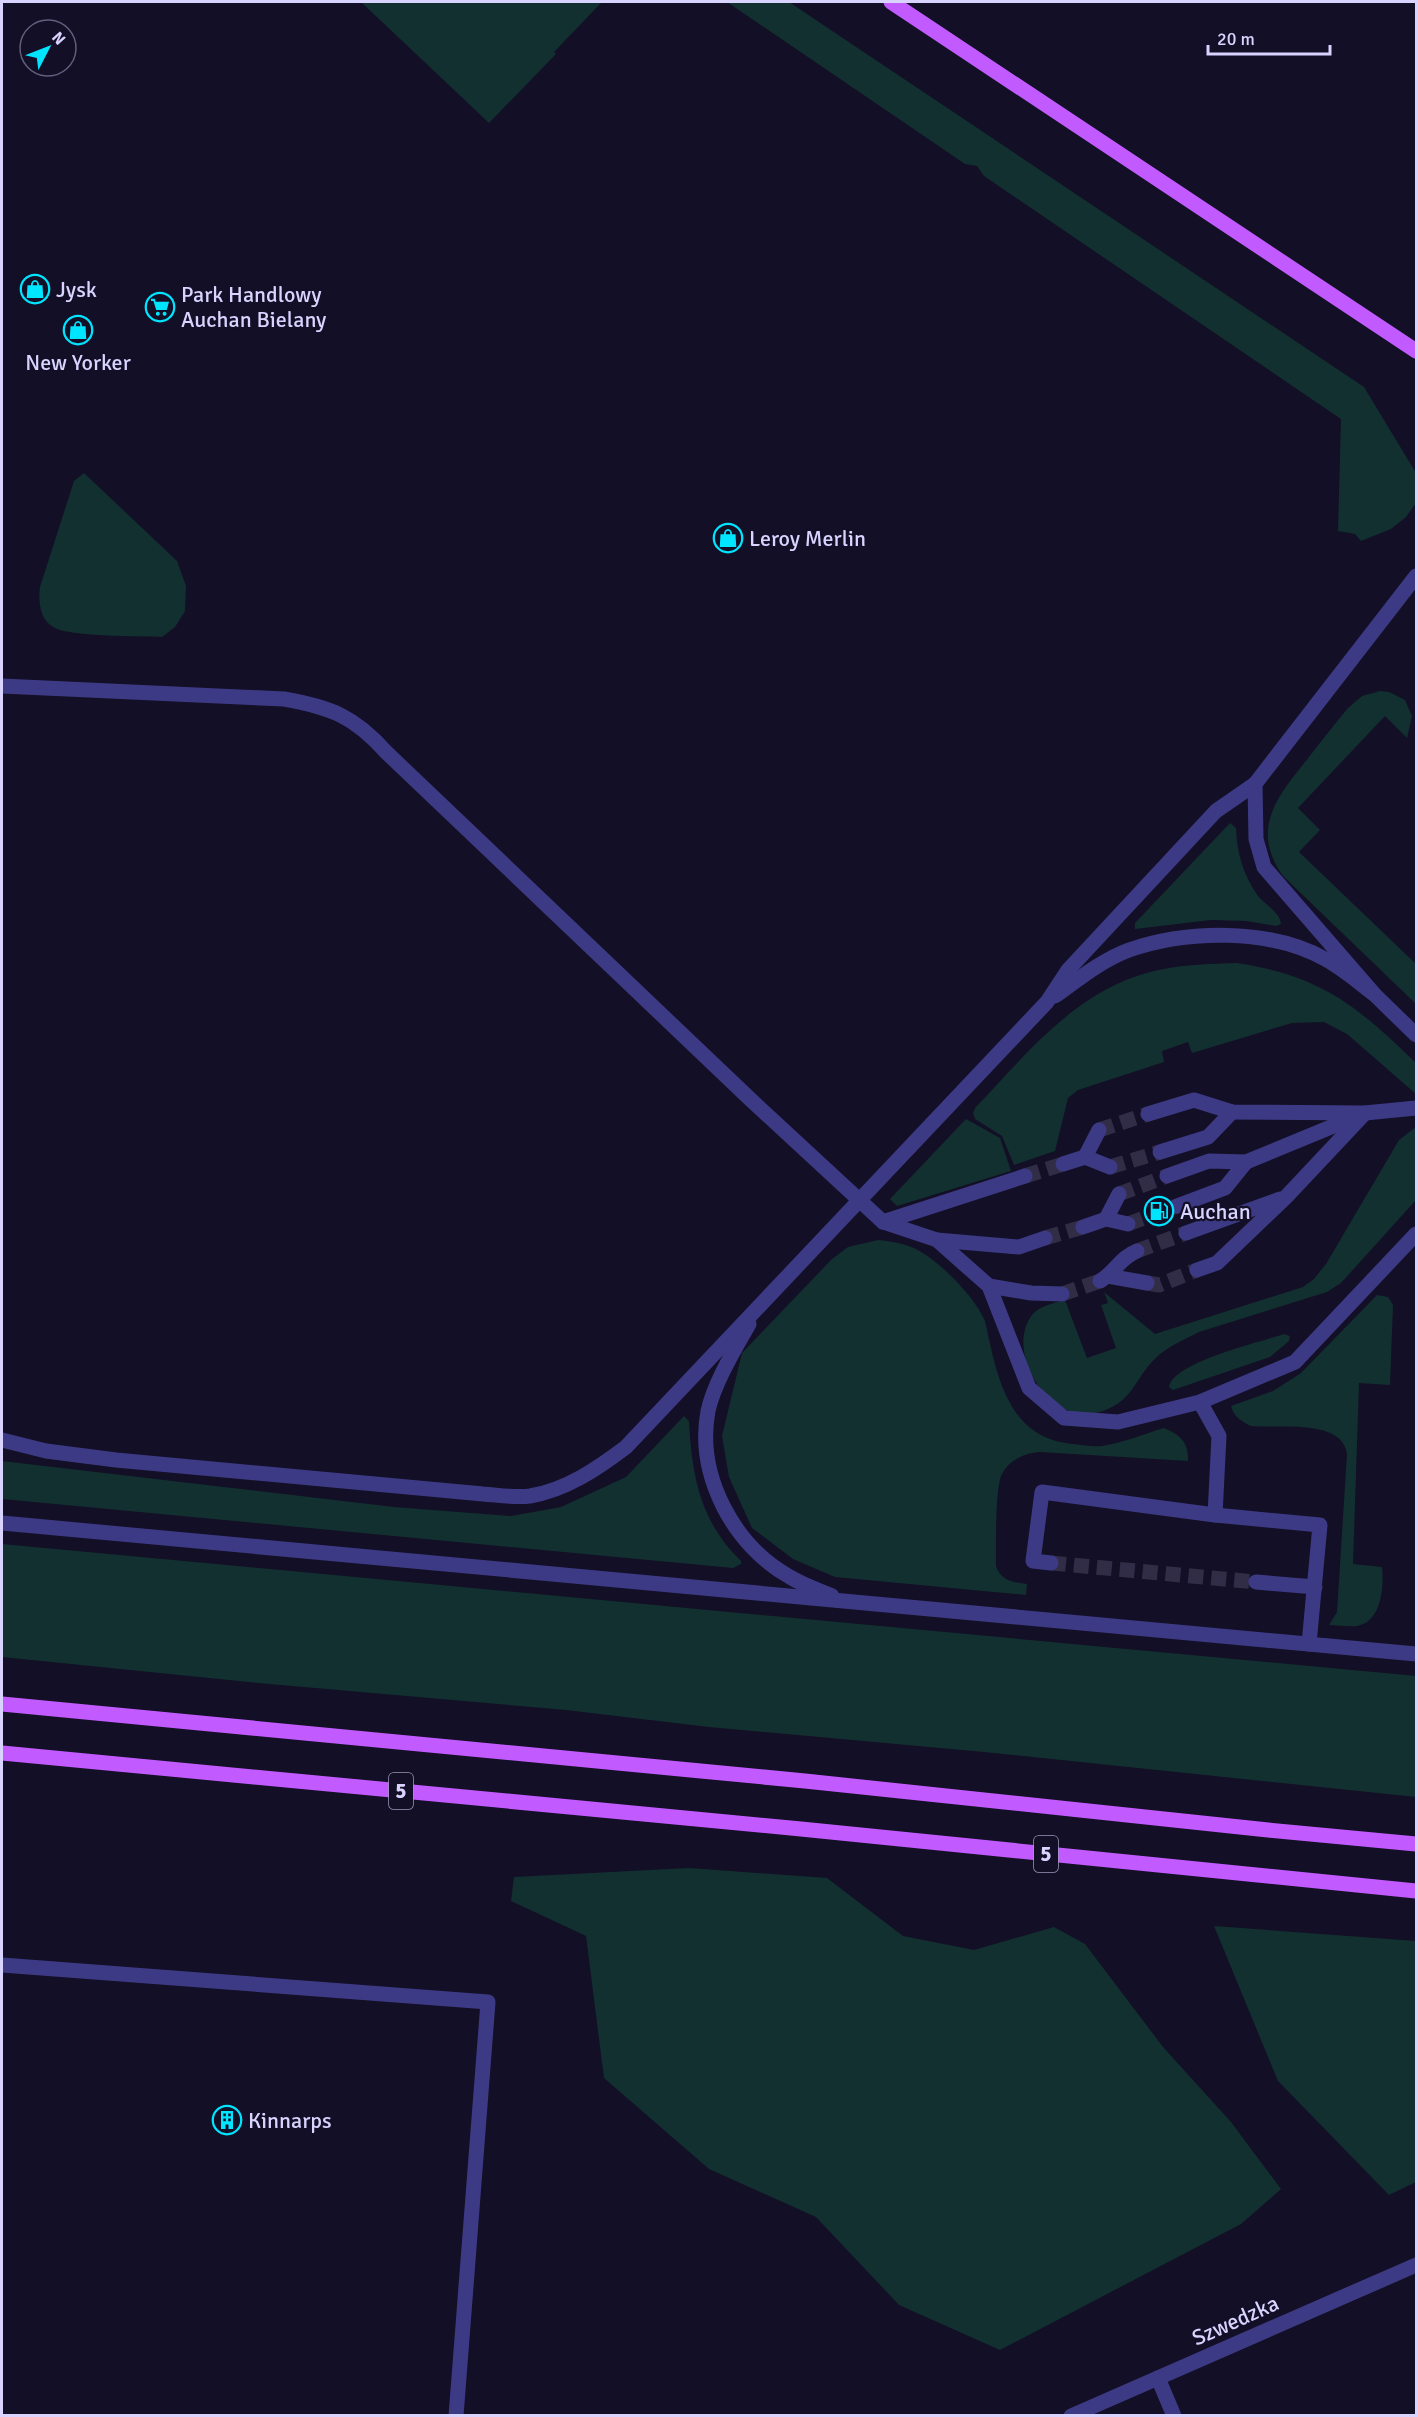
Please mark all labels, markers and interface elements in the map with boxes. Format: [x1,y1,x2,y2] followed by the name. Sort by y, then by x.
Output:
[18,18,78,78] north arrow
[1208,18,1330,56] scale bar
[47,28,70,49] text: N
[1217,28,1255,50] text: 20 m
[19,273,51,305] shop icon: Jysk
[56,276,97,303] place label: Jysk
[181,281,327,333] place label: Park Handlowy Auchan Bielany
[144,291,176,323] supermarket icon: Park Handlowy Auchan Bielany
[62,314,94,346] shop icon: New Yorker
[25,349,131,376] place label: New Yorker
[712,522,744,554] shop icon: Leroy Merlin
[749,525,866,552] place label: Leroy Merlin
[1143,1195,1175,1227] fuel station icon: Auchan
[1180,1198,1251,1225] place label: Auchan
[389,1773,413,1809] road number: 5
[1034,1836,1058,1872] road number: 5
[211,2104,243,2136] building icon: Kinnarps
[248,2107,332,2134] place label: Kinnarps
[1188,2289,1283,2352] street label: Szwedzka

